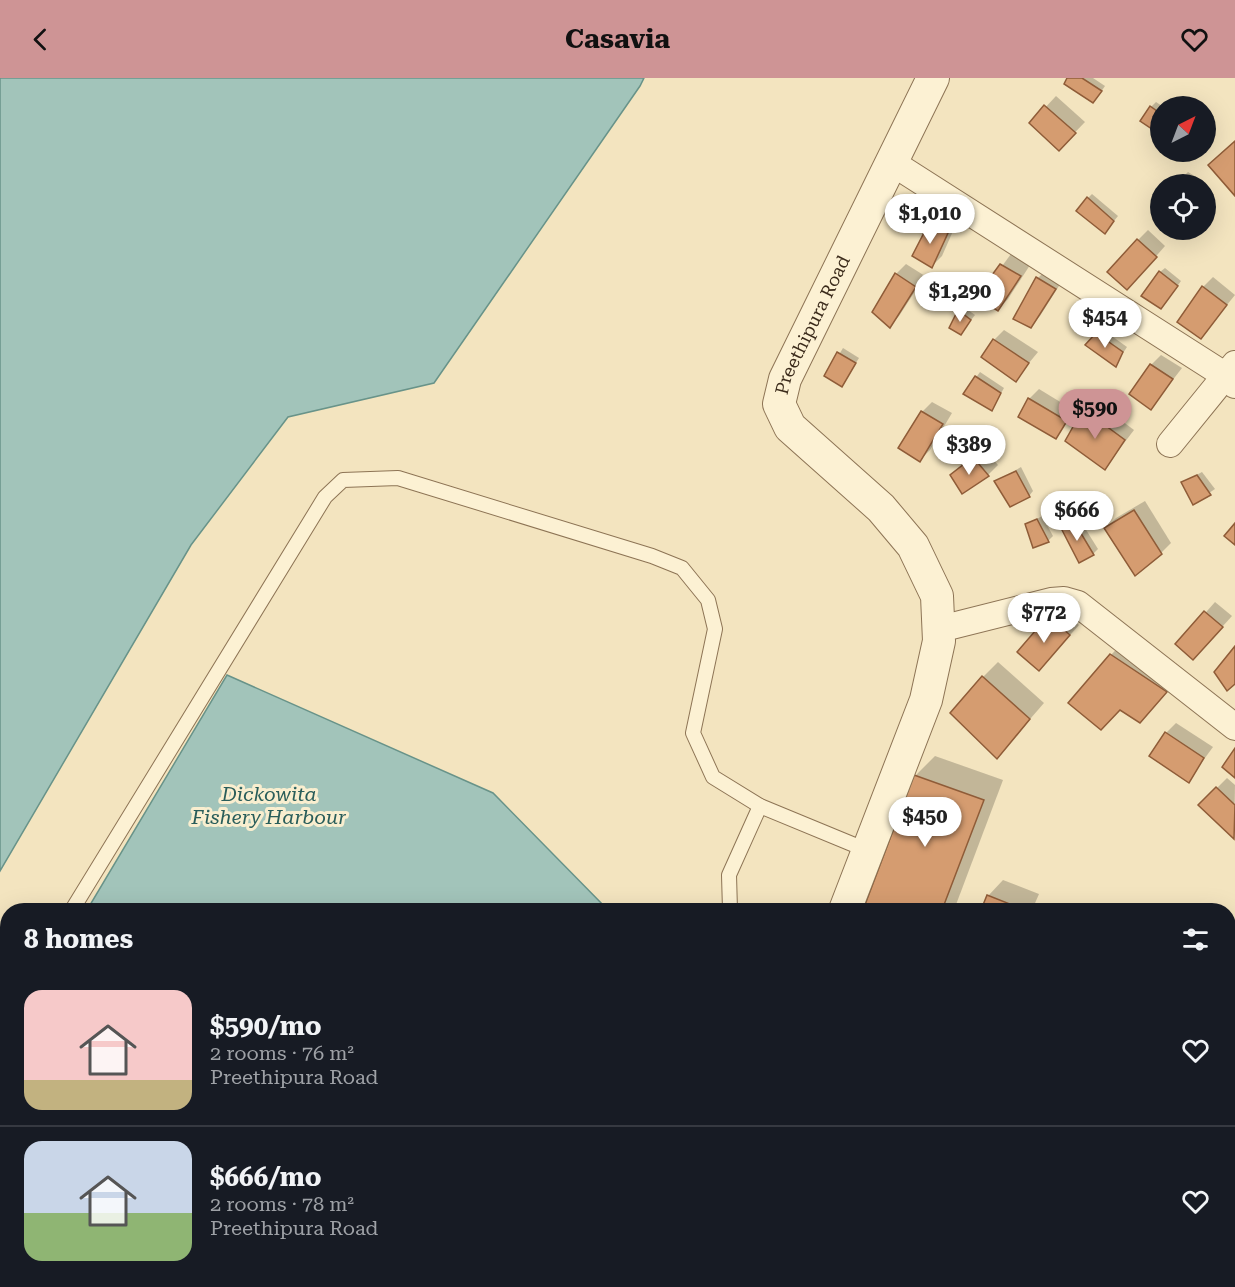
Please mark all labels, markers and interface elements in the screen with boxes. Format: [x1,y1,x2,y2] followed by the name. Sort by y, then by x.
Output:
[24,23,57,56] icon: back
[565,23,670,55] text: Casavia
[1178,23,1211,56] icon: heart
[1150,96,1216,162] north arrow
[1150,96,1216,240] map controls
[1150,174,1216,240] button: locate
[881,194,979,245] pin: $1,010
[899,201,961,225] text: $1,010
[771,252,854,396] street label: Preethipura Road
[911,272,1009,323] pin: $1,290
[929,279,991,303] text: $1,290
[1069,298,1141,349] pin: $454
[1083,305,1127,329] text: $454
[1059,389,1131,440] pin: $590
[1073,396,1117,420] text: $590
[933,425,1005,476] pin: $389
[947,432,991,456] text: $389
[1041,491,1113,542] pin: $666
[1055,498,1099,522] text: $666
[1008,593,1080,644] pin: $772
[1022,600,1066,624] text: $772
[191,782,347,829] water label: Dickowita Fishery Harbour
[889,797,961,848] pin: $450
[903,804,947,828] text: $450
[1179,923,1212,956] icon: filters
[24,924,133,954] text: 8 homes
[210,1011,322,1041] text: $590/mo
[72,1014,144,1086] icon: home
[1179,1034,1212,1067] icon: heart
[210,1041,354,1065] text: 2 rooms · 76 m²
[210,1065,378,1089] text: Preethipura Road
[210,1162,322,1192] text: $666/mo
[72,1165,144,1237] icon: home
[1179,1185,1212,1218] icon: heart
[210,1192,354,1216] text: 2 rooms · 78 m²
[210,1216,378,1240] text: Preethipura Road

